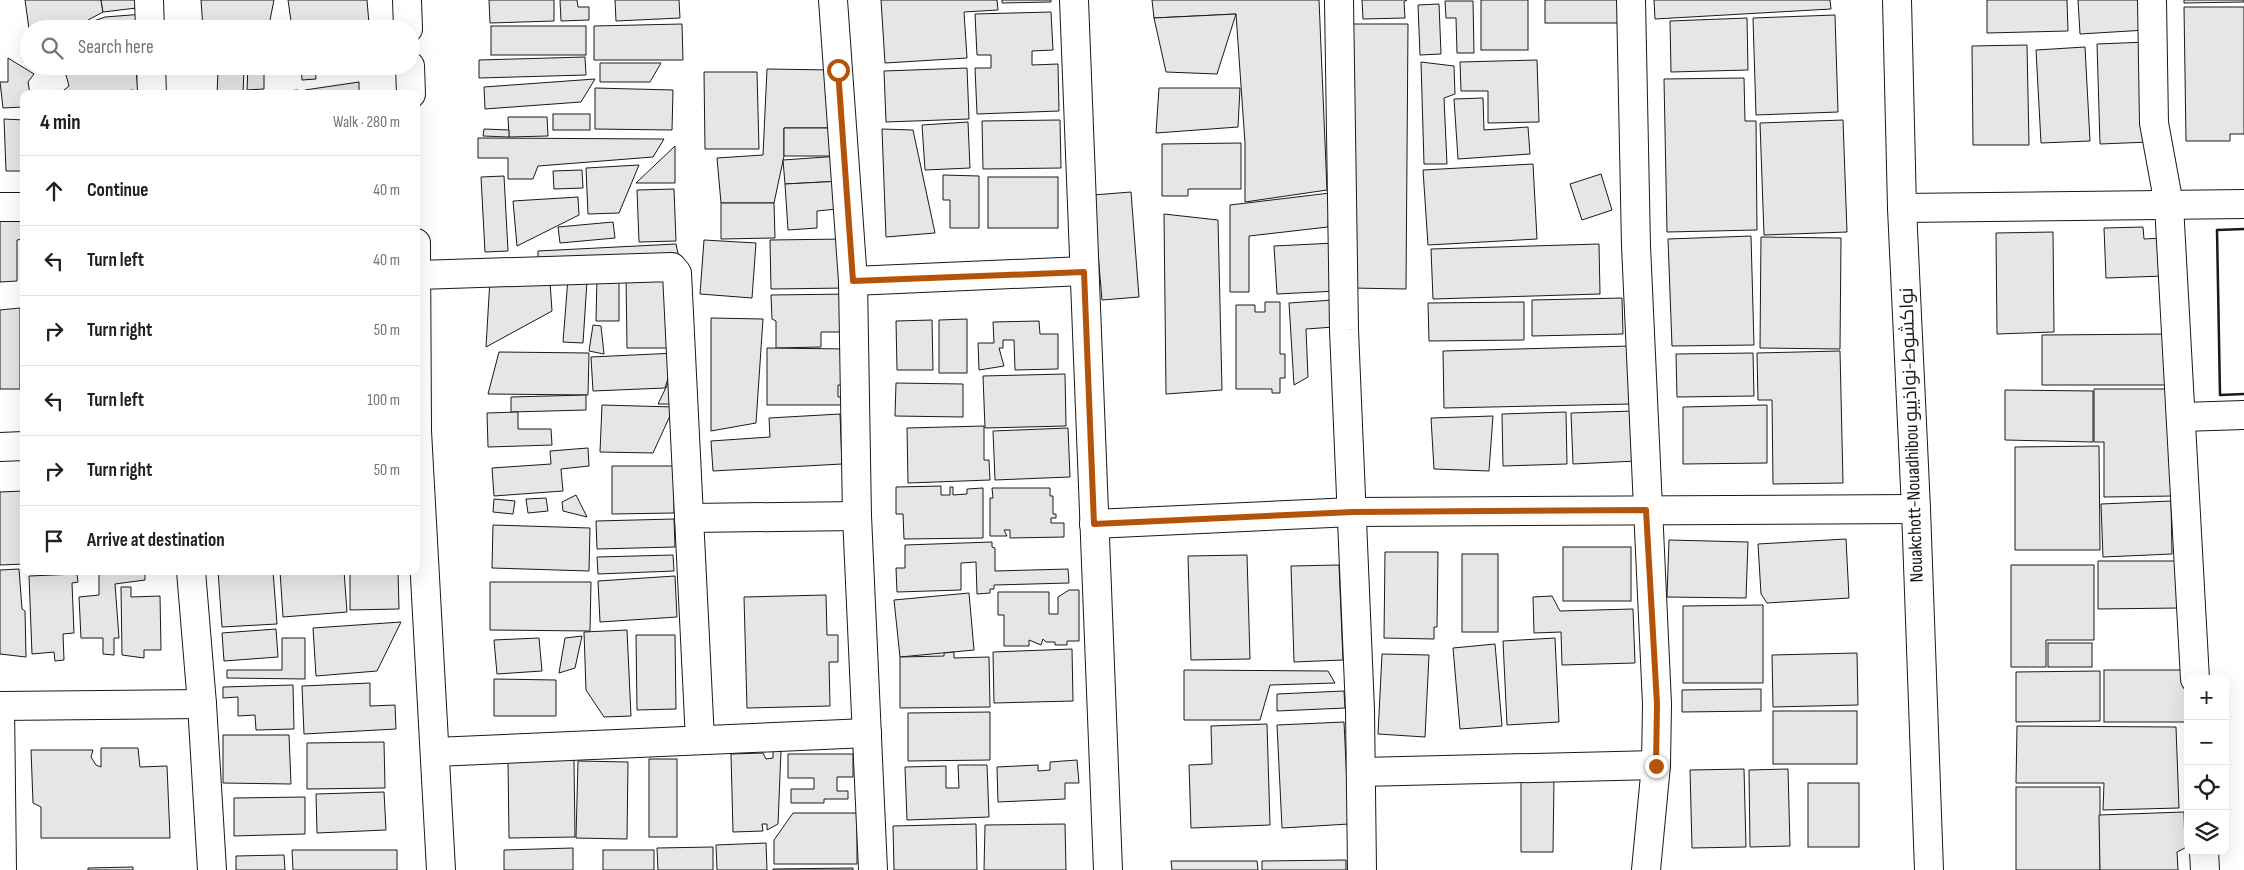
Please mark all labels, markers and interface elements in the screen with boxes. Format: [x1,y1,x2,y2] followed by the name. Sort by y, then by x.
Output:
[20,20,420,75] search box
[38,34,66,62] icon: search
[78,36,154,59] text: Search here
[827,59,850,82] route start
[40,110,81,135] text: 4 min
[333,113,400,132] text: Walk · 280 m
[40,177,68,205] icon: ahead
[87,179,148,202] text: Continue
[373,181,400,200] text: 40 m
[40,247,68,275] icon: left
[87,249,144,272] text: Turn left
[373,251,400,270] text: 40 m
[1895,287,1929,583] street label: Nouakchott-Nouadhibou نواكشوط-نواذيبو
[40,317,68,345] icon: right
[87,319,152,342] text: Turn right
[374,321,400,340] text: 50 m
[40,387,68,415] icon: left
[87,389,144,412] text: Turn left
[367,391,400,410] text: 100 m
[40,457,68,485] icon: right
[87,459,152,482] text: Turn right
[374,461,400,480] text: 50 m
[40,527,68,555] icon: arrive
[87,529,225,552] text: Arrive at destination
[2184,675,2229,855] map controls
[2184,675,2229,720] button: +
[2184,720,2229,765] button: −
[1645,755,1668,778] route end
[2184,765,2229,810] button: locate
[2184,810,2229,855] button: layers

